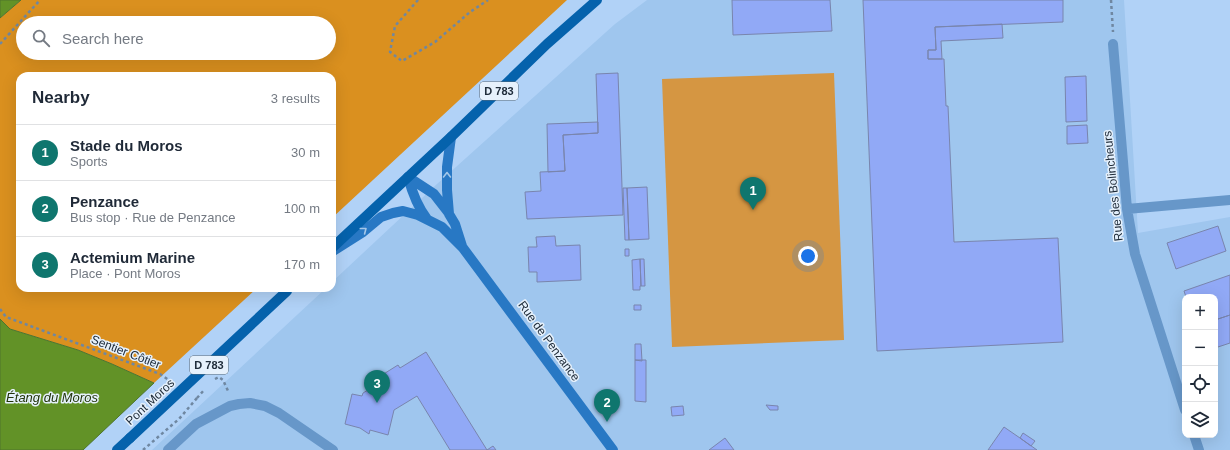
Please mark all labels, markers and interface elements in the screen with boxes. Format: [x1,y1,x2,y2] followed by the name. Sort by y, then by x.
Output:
[16,16,336,60] search box
[30,27,52,49] icon: search
[62,30,144,47] text: Search here
[480,82,518,100] road number: D 783
[32,88,90,107] text: Nearby
[271,91,320,106] text: 3 results
[1100,130,1126,242] street label: Rue des Bolincheurs
[70,137,183,154] text: Stade du Moros
[41,145,49,160] text: 1
[291,145,320,160] text: 30 m
[70,154,108,169] text: Sports
[443,172,451,178] one-way arrow
[740,177,766,210] pin: 1
[70,193,139,210] text: Penzance
[41,201,49,216] text: 2
[284,201,320,216] text: 100 m
[70,210,236,225] text: Bus stop · Rue de Penzance
[360,228,367,235] one-way arrow
[798,246,818,266] your location
[70,249,195,266] text: Actemium Marine
[41,257,49,272] text: 3
[284,257,320,272] text: 170 m
[70,266,181,281] text: Place · Pont Moros
[1182,294,1218,438] map controls
[1182,294,1218,330] button: +
[515,298,583,384] street label: Rue de Penzance
[1182,330,1218,366] button: −
[89,332,163,372] street label: Sentier Côtier
[190,356,228,374] road number: D 783
[1182,366,1218,402] button: locate
[364,370,390,403] pin: 3
[123,376,177,428] street label: Pont Moros
[594,389,620,422] pin: 2
[6,390,98,405] water label: Étang du Moros
[1182,402,1218,438] button: layers

